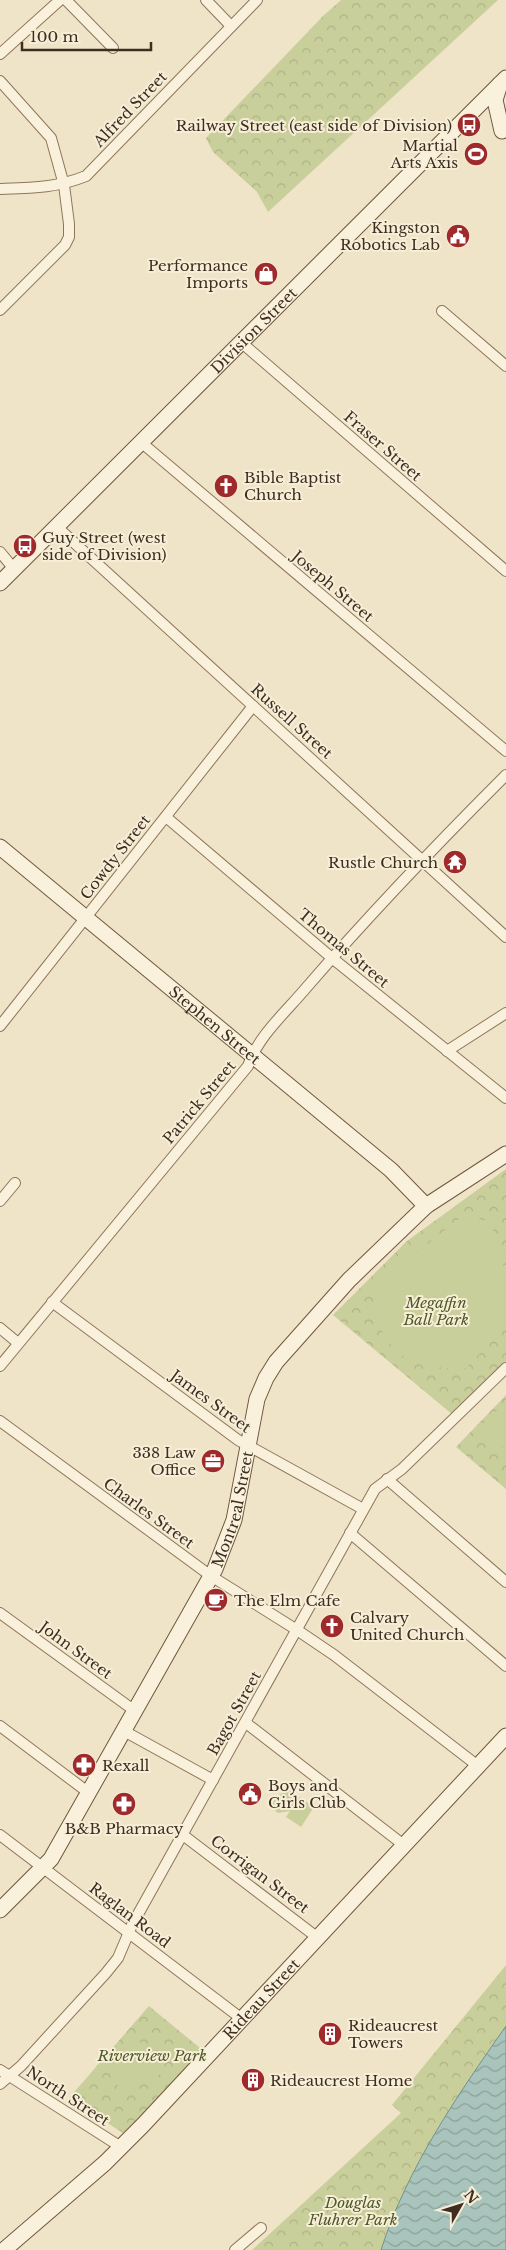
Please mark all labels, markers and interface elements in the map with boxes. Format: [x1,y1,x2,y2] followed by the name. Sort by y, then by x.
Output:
[22,20,151,52] scale bar
[30,27,79,46] text: 100 m
[89,67,171,151] street label: Alfred Street
[456,112,482,138] bus stop icon: Railway Street (east side of Division)
[176,116,452,135] place label: Railway Street (east side of Division)
[389,136,458,172] place label: Martial Arts Axis
[463,141,489,167] sports icon: Martial Arts Axis
[340,218,440,254] place label: Kingston Robotics Lab
[445,223,471,249] public building icon: Kingston Robotics Lab
[148,256,248,292] place label: Performance Imports
[253,261,279,287] shop icon: Performance Imports
[206,283,301,377] street label: Division Street
[340,407,426,485] street label: Fraser Street
[244,468,342,504] place label: Bible Baptist Church
[213,473,239,499] church icon: Bible Baptist Church
[42,528,167,564] place label: Guy Street (west side of Division)
[12,533,38,559] bus stop icon: Guy Street (west side of Division)
[287,545,378,626] street label: Joseph Street
[247,679,337,763] street label: Russell Street
[76,810,154,903] street label: Cowdy Street
[442,849,468,875] temple icon: Rustle Church
[328,853,438,872] place label: Rustle Church
[295,904,394,992] street label: Thomas Street
[166,981,265,1068] street label: Stephen Street
[159,1056,240,1148] street label: Patrick Street
[402,1293,469,1329] park label: Megaffin Ball Park
[166,1364,255,1437] street label: James Street
[132,1443,196,1479] place label: 338 Law Office
[200,1448,226,1474] office icon: 338 Law Office
[207,1449,257,1570] street label: Montreal Street
[100,1474,198,1552] street label: Charles Street
[203,1587,229,1613] cafe icon: The Elm Cafe
[234,1591,340,1610] place label: The Elm Cafe
[350,1608,464,1644] place label: Calvary United Church
[319,1613,345,1639] church icon: Calvary United Church
[34,1616,116,1683] street label: John Street
[203,1667,265,1759] street label: Bagot Street
[71,1752,97,1778] pharmacy icon: Rexall
[102,1756,150,1775] place label: Rexall
[268,1776,346,1812] place label: Boys and Girls Club
[237,1781,263,1807] public building icon: Boys and Girls Club
[111,1791,137,1817] pharmacy icon: B&B Pharmacy
[65,1819,184,1838] place label: B&B Pharmacy
[207,1831,313,1917] street label: Corrigan Street
[86,1878,174,1952] street label: Raglan Road
[219,1954,303,2043] street label: Rideau Street
[348,2016,438,2052] place label: Rideaucrest Towers
[317,2021,343,2047] building icon: Rideaucrest Towers
[96,2046,207,2065] park label: Riverview Park
[23,2062,113,2130] street label: North Street
[240,2067,266,2093] building icon: Rideaucrest Home
[270,2071,412,2090] place label: Rideaucrest Home
[436,2180,486,2230] north arrow
[460,2186,482,2208] text: N
[308,2193,397,2229] park label: Douglas Fluhrer Park

